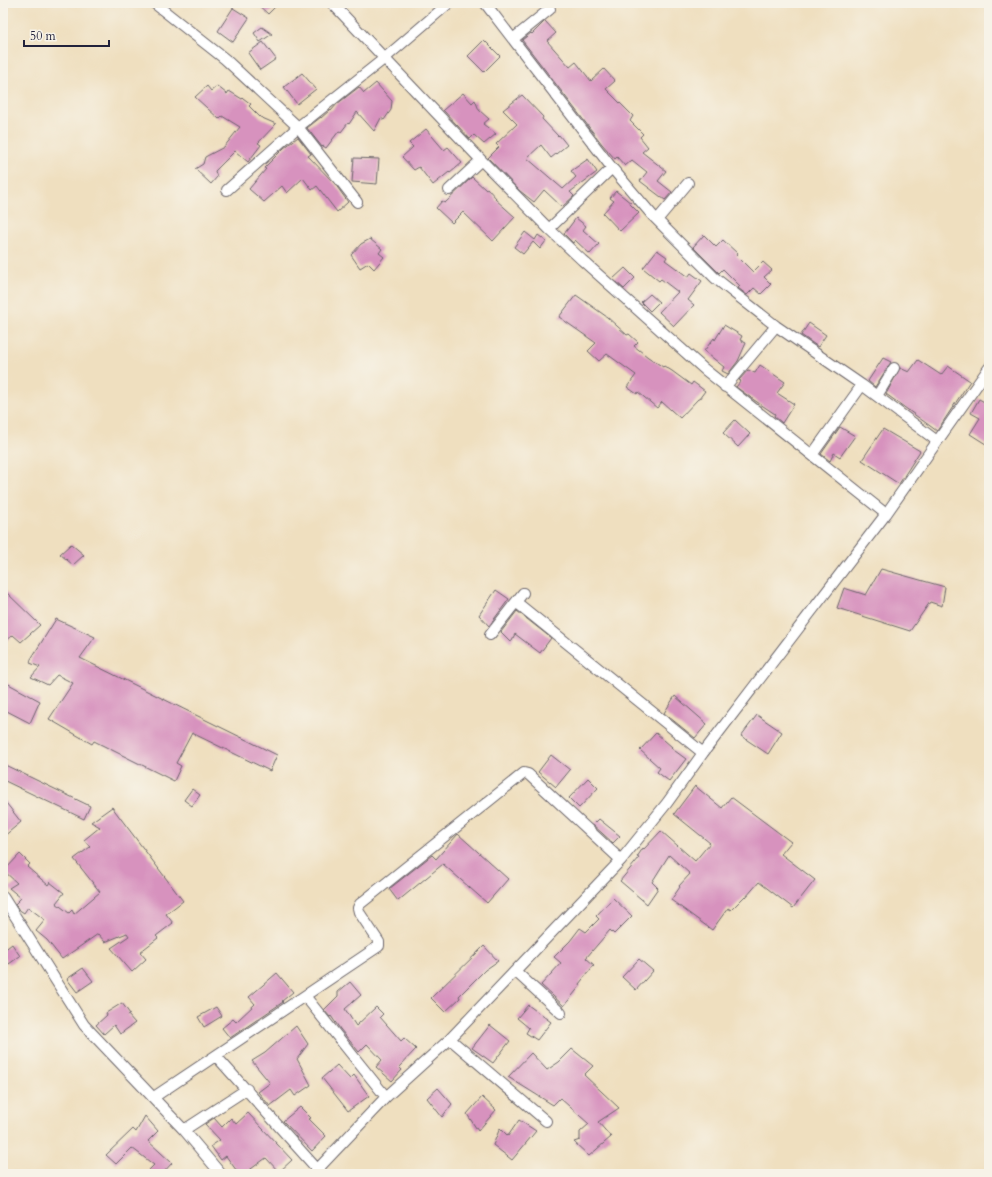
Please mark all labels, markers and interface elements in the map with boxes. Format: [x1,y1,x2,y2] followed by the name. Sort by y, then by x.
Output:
[24,22,109,48] scale bar
[30,28,57,44] text: 50 m

